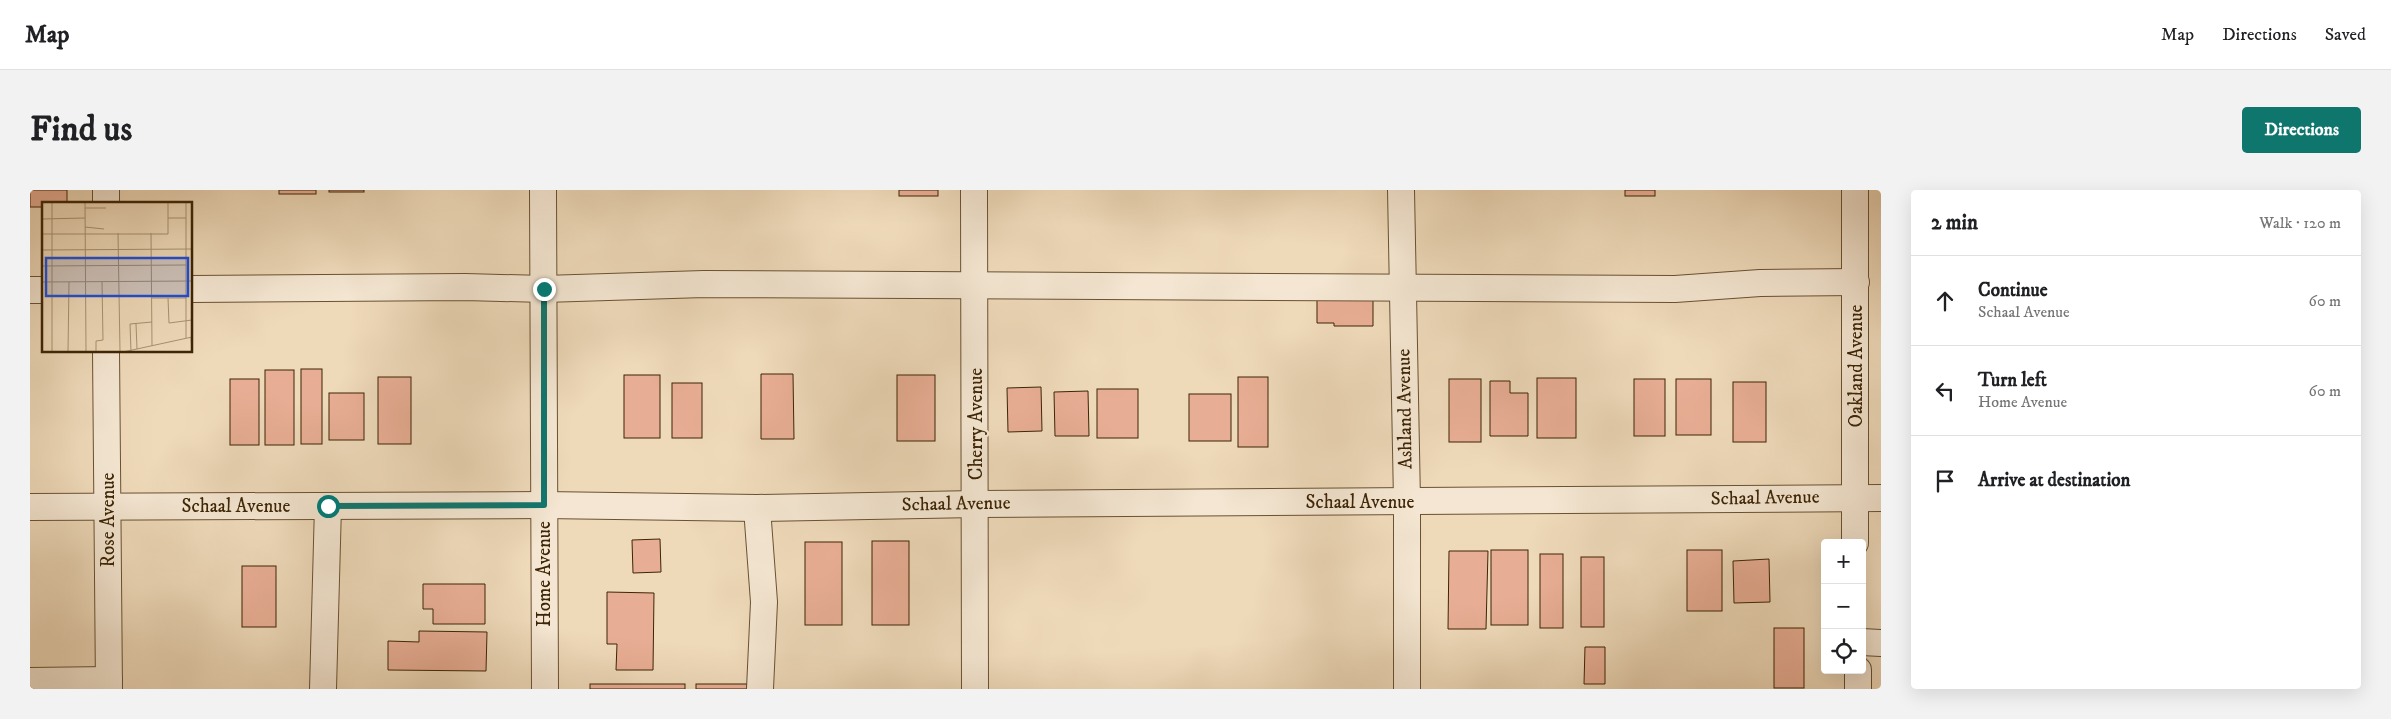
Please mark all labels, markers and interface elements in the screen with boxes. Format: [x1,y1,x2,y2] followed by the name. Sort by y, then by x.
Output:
[25,20,69,50] text: Map
[2161,24,2194,46] text: Map
[2222,24,2297,46] text: Directions
[2325,24,2366,46] text: Saved
[2242,107,2361,153] button: Directions
[30,108,132,152] text: Find us
[42,202,192,352] inset map
[1931,210,1978,236] text: 2 min
[2259,213,2341,233] text: Walk · 120 m
[533,278,556,301] route end
[1978,279,2048,302] text: Continue
[1931,287,1959,315] icon: ahead
[2309,291,2341,311] text: 60 m
[1978,302,2070,322] text: Schaal Avenue
[1845,304,1868,427] street label: Oakland Avenue
[1392,348,1418,469] street label: Ashland Avenue
[965,368,988,480] street label: Cherry Avenue
[1978,369,2047,392] text: Turn left
[1931,377,1959,405] icon: left
[2309,381,2341,401] text: 60 m
[1978,392,2067,412] text: Home Avenue
[1931,467,1959,495] icon: arrive
[1978,469,2130,492] text: Arrive at destination
[97,472,120,567] street label: Rose Avenue
[1710,486,1820,510] street label: Schaal Avenue
[1306,491,1415,514] street label: Schaal Avenue
[901,492,1011,516] street label: Schaal Avenue
[182,495,291,518] street label: Schaal Avenue
[317,495,340,518] route start
[533,521,556,627] street label: Home Avenue
[1821,539,1866,674] map controls
[1821,539,1866,584] button: +
[1821,584,1866,629] button: −
[1821,629,1866,674] button: locate

